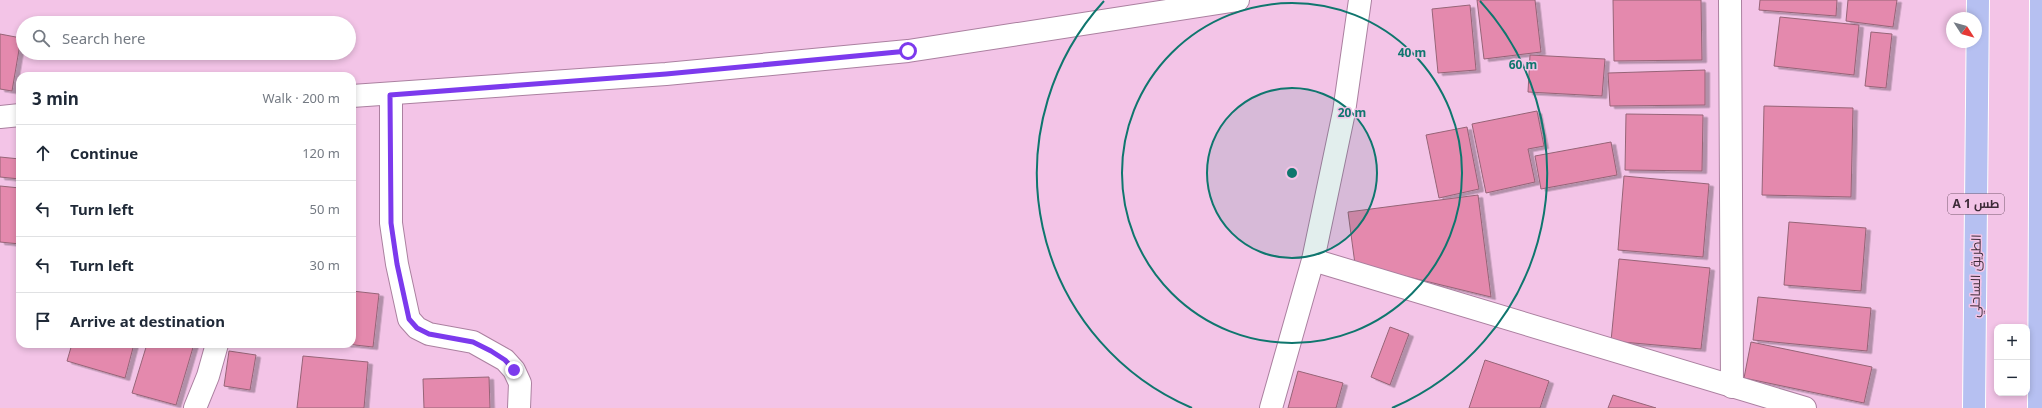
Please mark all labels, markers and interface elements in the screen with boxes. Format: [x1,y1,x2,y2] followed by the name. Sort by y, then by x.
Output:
[1946,12,1982,48] north arrow
[16,16,356,60] search box
[30,27,52,49] icon: search
[62,28,145,48] text: Search here
[899,42,917,60] route start
[1398,44,1426,61] text: 40 m
[1509,56,1537,73] text: 60 m
[32,87,79,110] text: 3 min
[262,89,340,107] text: Walk · 200 m
[1338,104,1366,121] text: 20 m
[32,142,54,164] icon: ahead
[70,143,138,163] text: Continue
[302,144,340,162] text: 120 m
[1285,166,1299,180] centre of rings
[1948,194,2004,214] road number: A 1 طس
[32,198,54,220] icon: left
[70,199,134,219] text: Turn left
[310,200,340,218] text: 50 m
[1965,234,1987,318] street label: الطريق الساحلي
[32,254,54,276] icon: left
[70,255,134,275] text: Turn left
[310,256,340,274] text: 30 m
[32,310,54,332] icon: arrive
[70,311,225,331] text: Arrive at destination
[1994,324,2030,396] map controls
[1994,324,2030,360] button: +
[1994,360,2030,396] button: −
[505,361,523,379] route end

